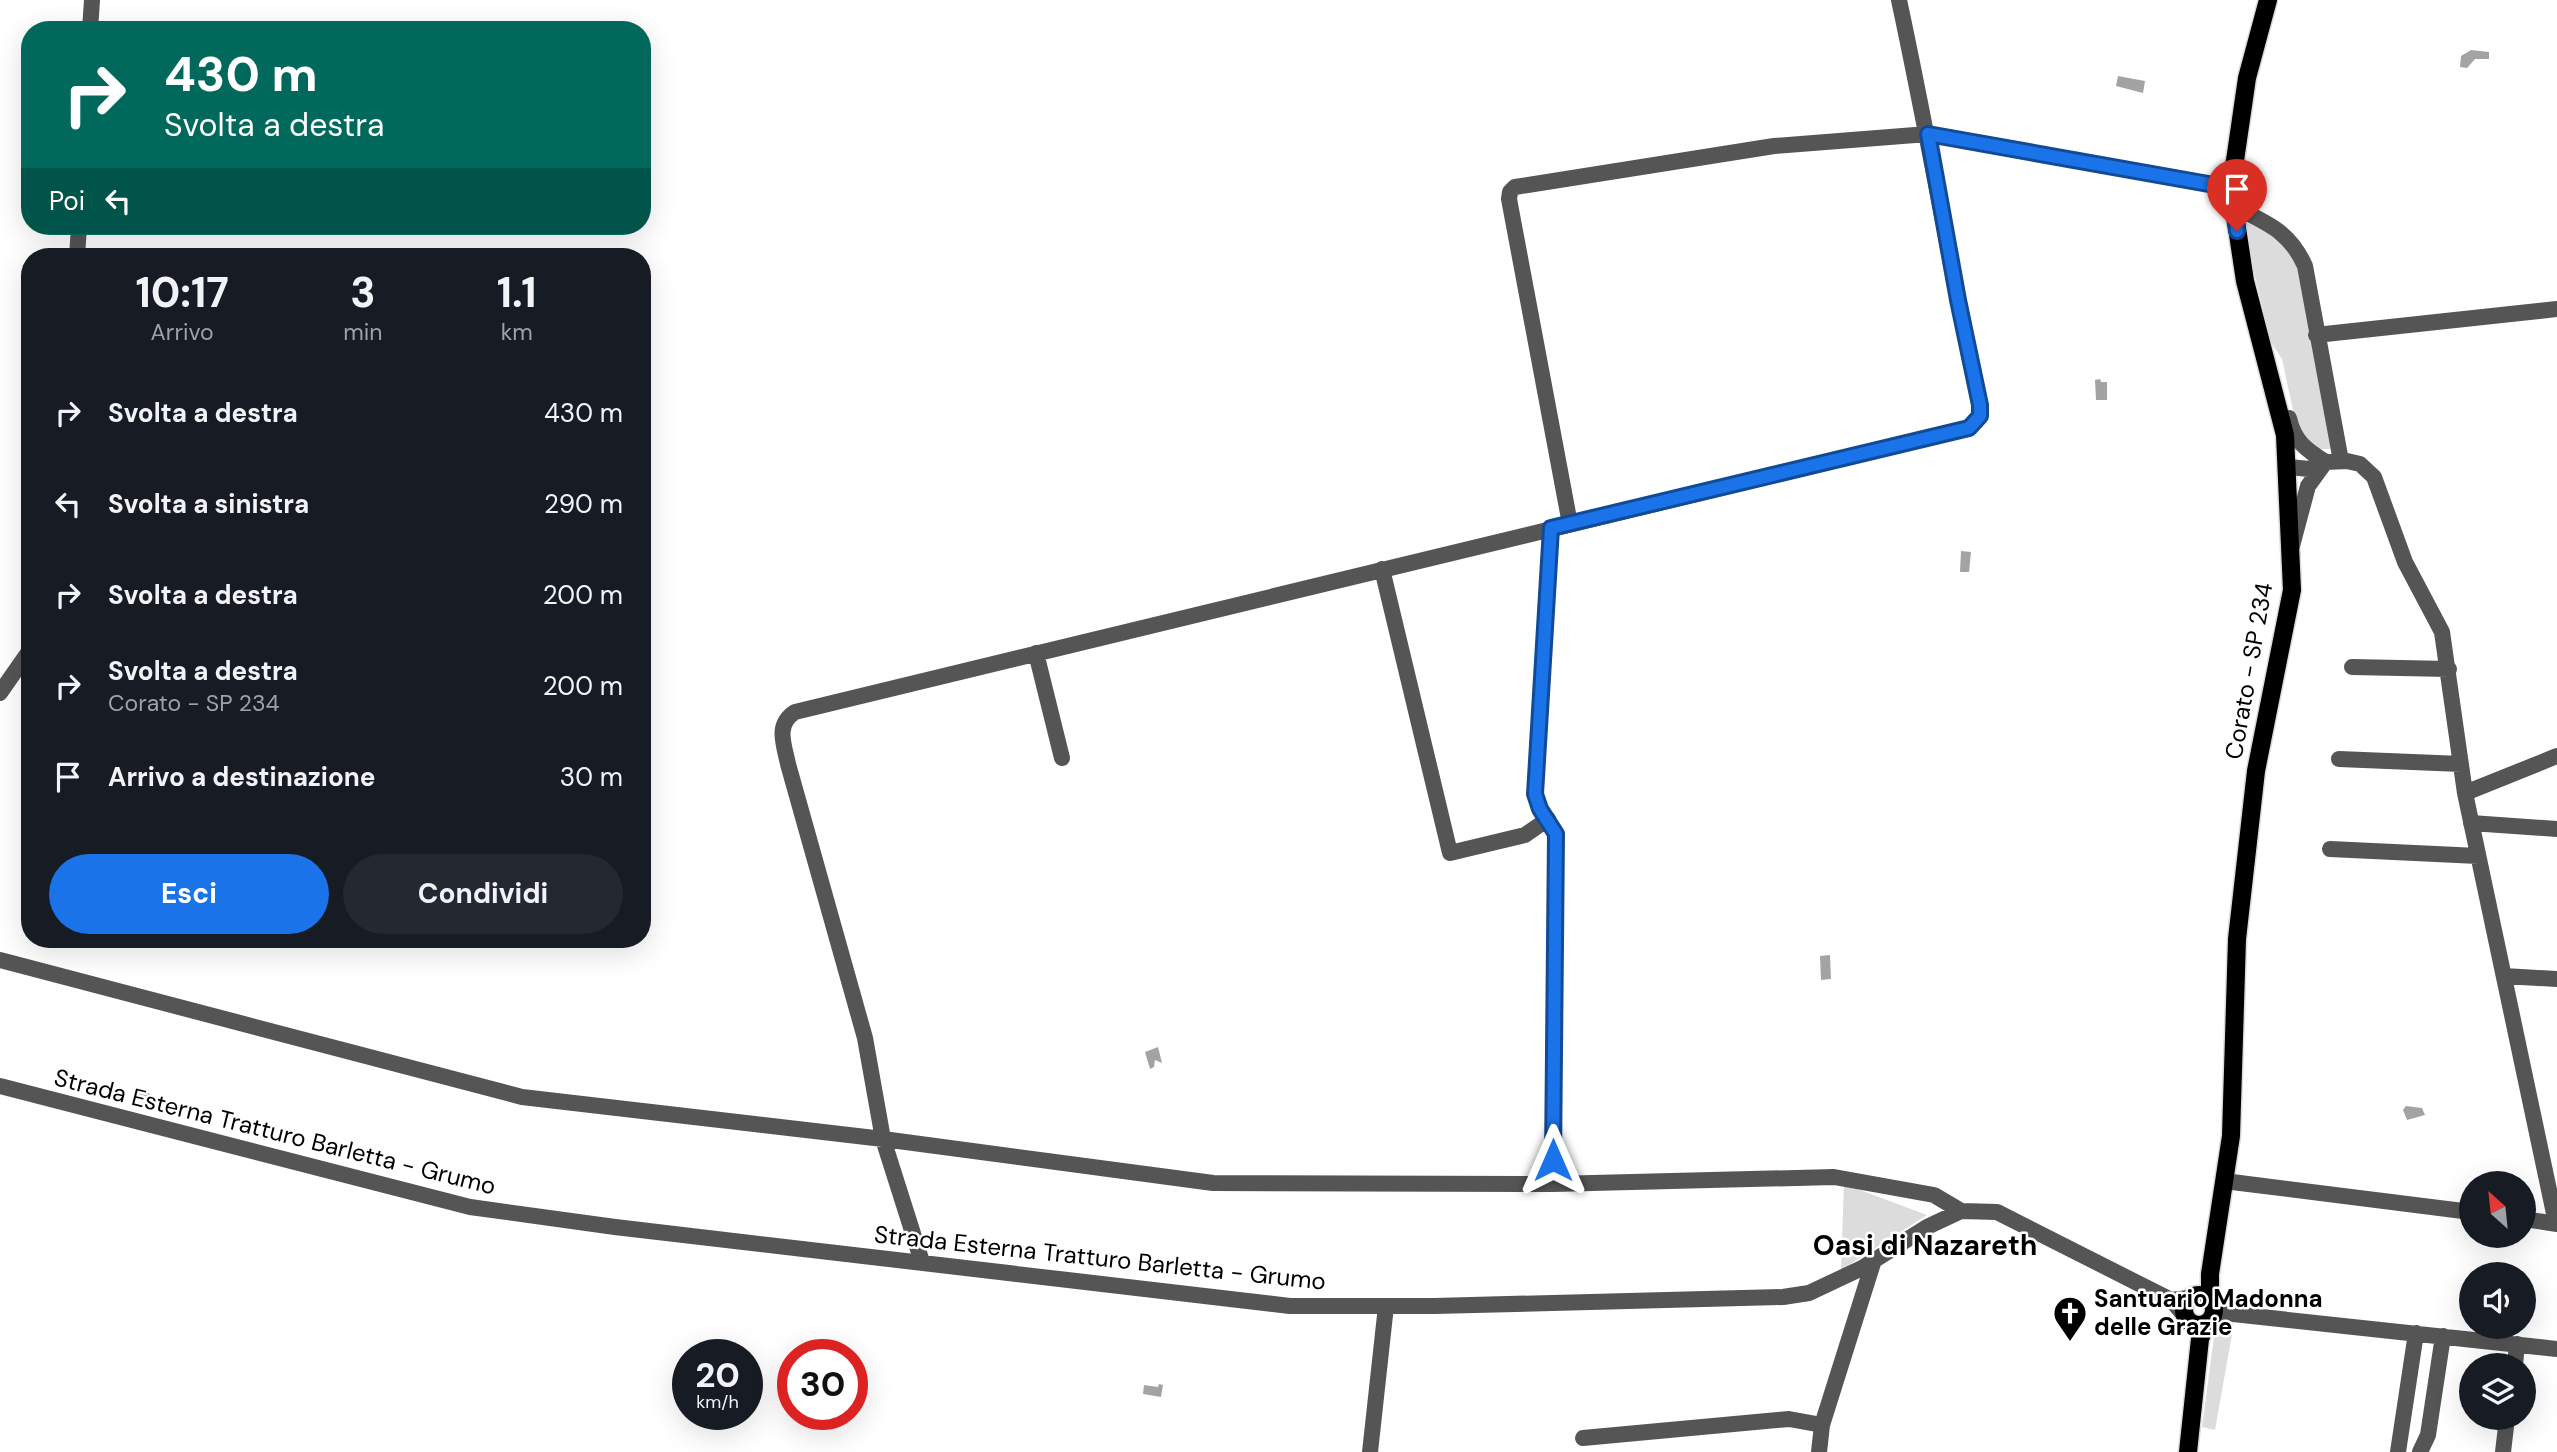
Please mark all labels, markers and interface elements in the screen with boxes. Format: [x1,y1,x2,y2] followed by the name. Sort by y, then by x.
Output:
[164,42,318,106] text: 430 m
[49,49,140,140] icon: right
[164,104,385,146] text: Svolta a destra
[2207,159,2267,231] pin
[2218,170,2256,208] icon: arrive
[99,182,137,220] icon: left
[49,184,85,218] text: Poi
[135,265,229,320] text: 10:17
[350,265,375,320] text: 3
[497,265,537,320] text: 1.1
[151,317,214,347] text: Arrivo
[343,317,382,347] text: min
[501,317,533,347] text: km
[49,394,87,432] icon: right
[108,396,298,430] text: Svolta a destra
[544,396,623,430] text: 430 m
[49,485,87,523] icon: left
[108,487,309,521] text: Svolta a sinistra
[544,487,623,521] text: 290 m
[49,576,87,614] icon: right
[108,578,298,612] text: Svolta a destra
[543,578,623,612] text: 200 m
[2218,580,2279,762] street label: Corato - SP 234
[108,654,298,688] text: Svolta a destra
[49,667,87,705] icon: right
[543,669,623,703] text: 200 m
[108,688,279,718] text: Corato - SP 234
[49,758,87,796] icon: arrive
[108,760,375,794] text: Arrivo a destinazione
[560,760,623,794] text: 30 m
[49,854,329,934] button: Esci
[343,854,623,934] button: Condividi
[51,1062,499,1201] street label: Strada Esterna Tratturo Barletta - Grumo
[1516,1123,1590,1197] position arrow
[2459,1171,2536,1248] north arrow
[2459,1171,2536,1430] map controls
[873,1218,1327,1297] street label: Strada Esterna Tratturo Barletta - Grumo
[1813,1227,2037,1264] district label: Oasi di Nazareth
[2459,1262,2536,1339] button: sound
[2094,1283,2323,1342] place label: Santuario Madonna delle Grazie
[2051,1294,2089,1343] church icon: Santuario Madonna delle Grazie
[777,1339,868,1430] speed limit sign: 30
[695,1352,740,1398] text: 20
[2459,1353,2536,1430] button: layers
[696,1390,739,1414] text: km/h

